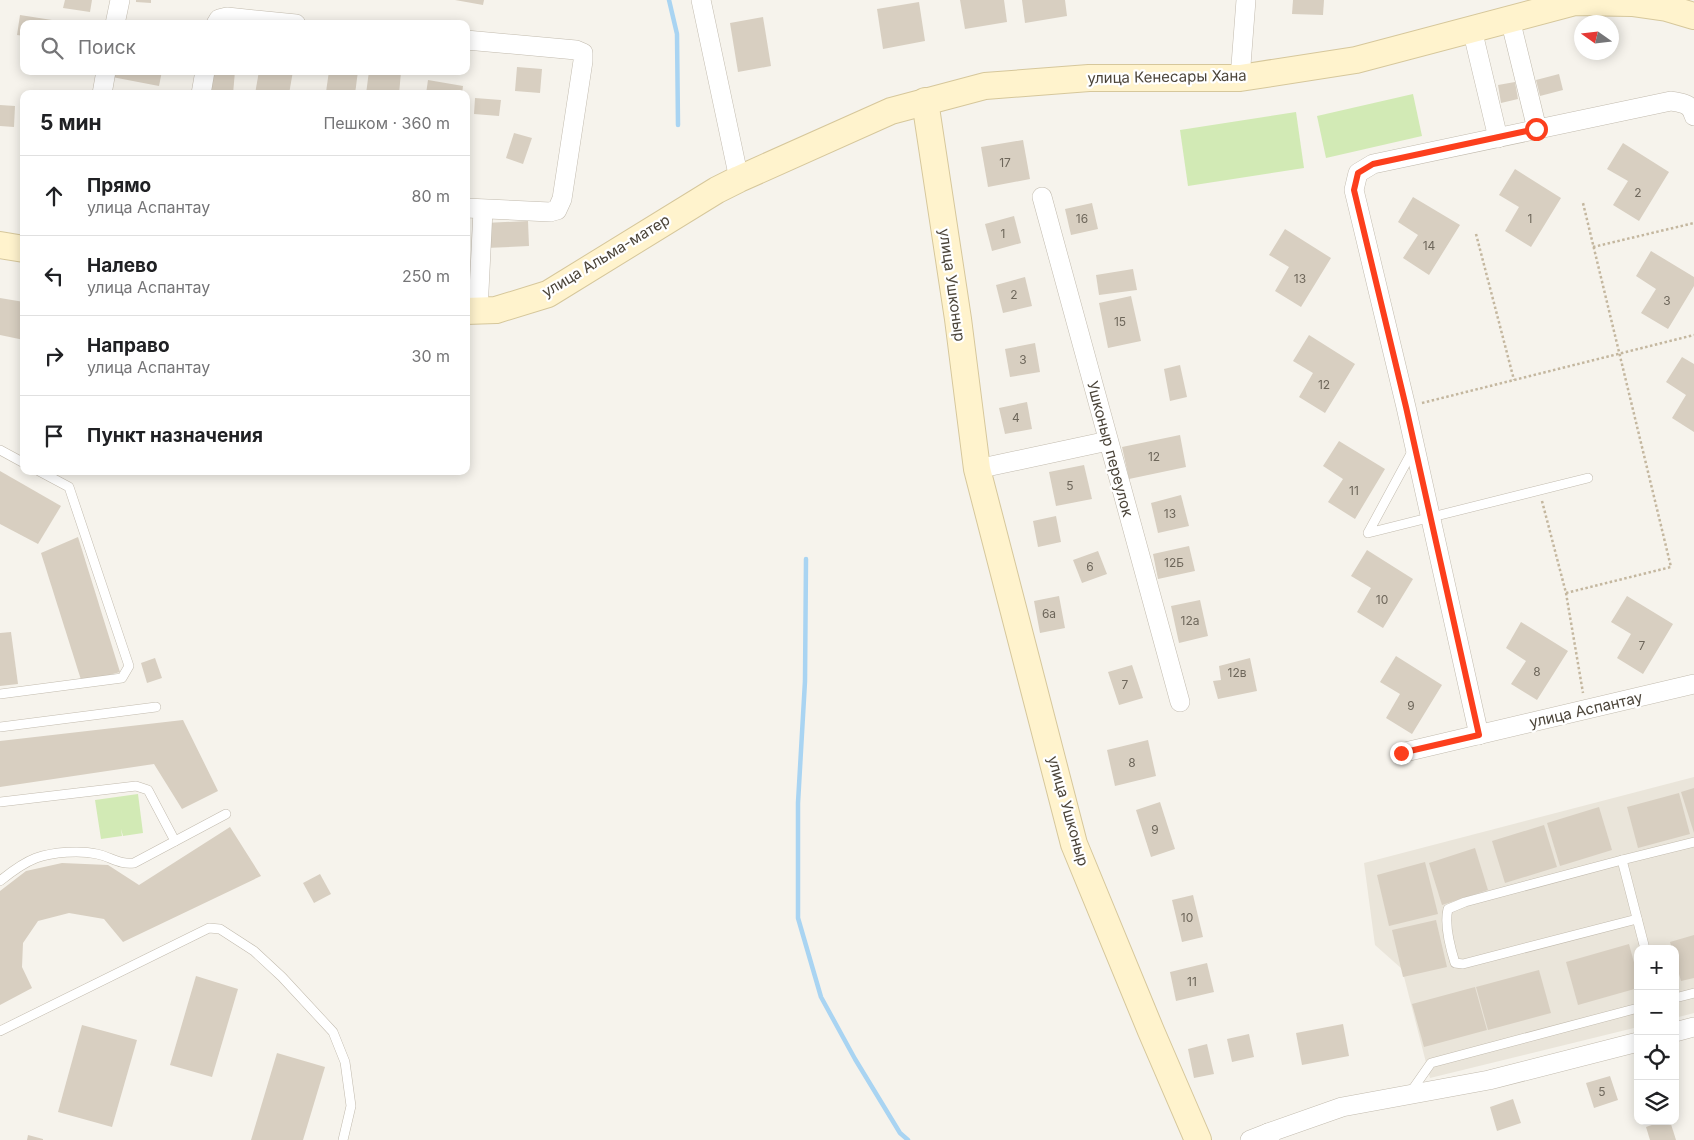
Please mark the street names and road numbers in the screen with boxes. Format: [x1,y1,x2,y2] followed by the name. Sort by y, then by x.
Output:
[1087,66,1247,87] street label: улица Кенесары Хана
[538,210,673,301] street label: улица Альма-матер
[935,227,970,343] street label: улица Ушконыр
[1083,379,1138,519] street label: Ушконыр переулок
[1527,687,1645,732] street label: улица Аспантау
[1044,753,1093,868] street label: улица Ушконыр

